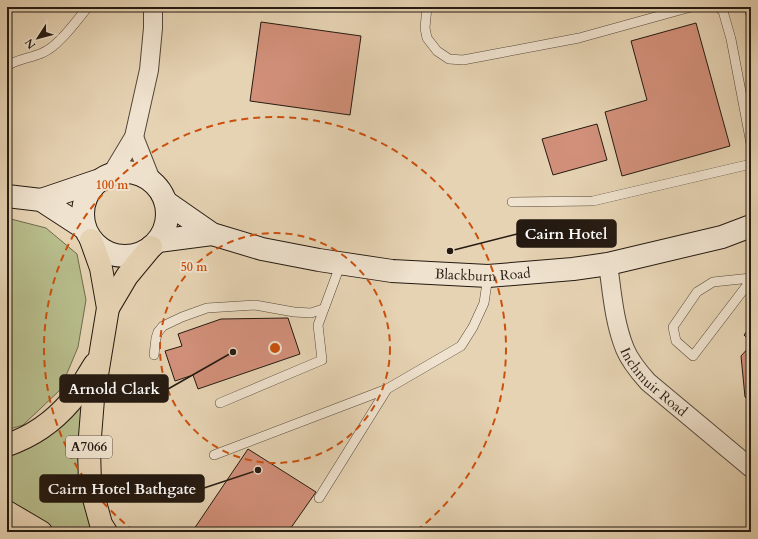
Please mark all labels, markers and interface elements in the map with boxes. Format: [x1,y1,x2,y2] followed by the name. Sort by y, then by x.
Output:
[18,18,58,58] north arrow
[21,35,39,52] text: N
[96,177,129,193] text: 100 m
[517,220,616,247] callout: Cairn Hotel
[525,224,608,244] text: Cairn Hotel
[181,259,208,275] text: 50 m
[434,263,532,286] street label: Blackburn Road
[268,341,282,355] centre of rings
[616,344,692,421] street label: Inchmuir Road
[60,375,168,402] callout: Arnold Clark
[68,379,160,399] text: Arnold Clark
[66,436,112,458] road number: A7066
[40,475,204,502] callout: Cairn Hotel Bathgate
[48,479,196,499] text: Cairn Hotel Bathgate

